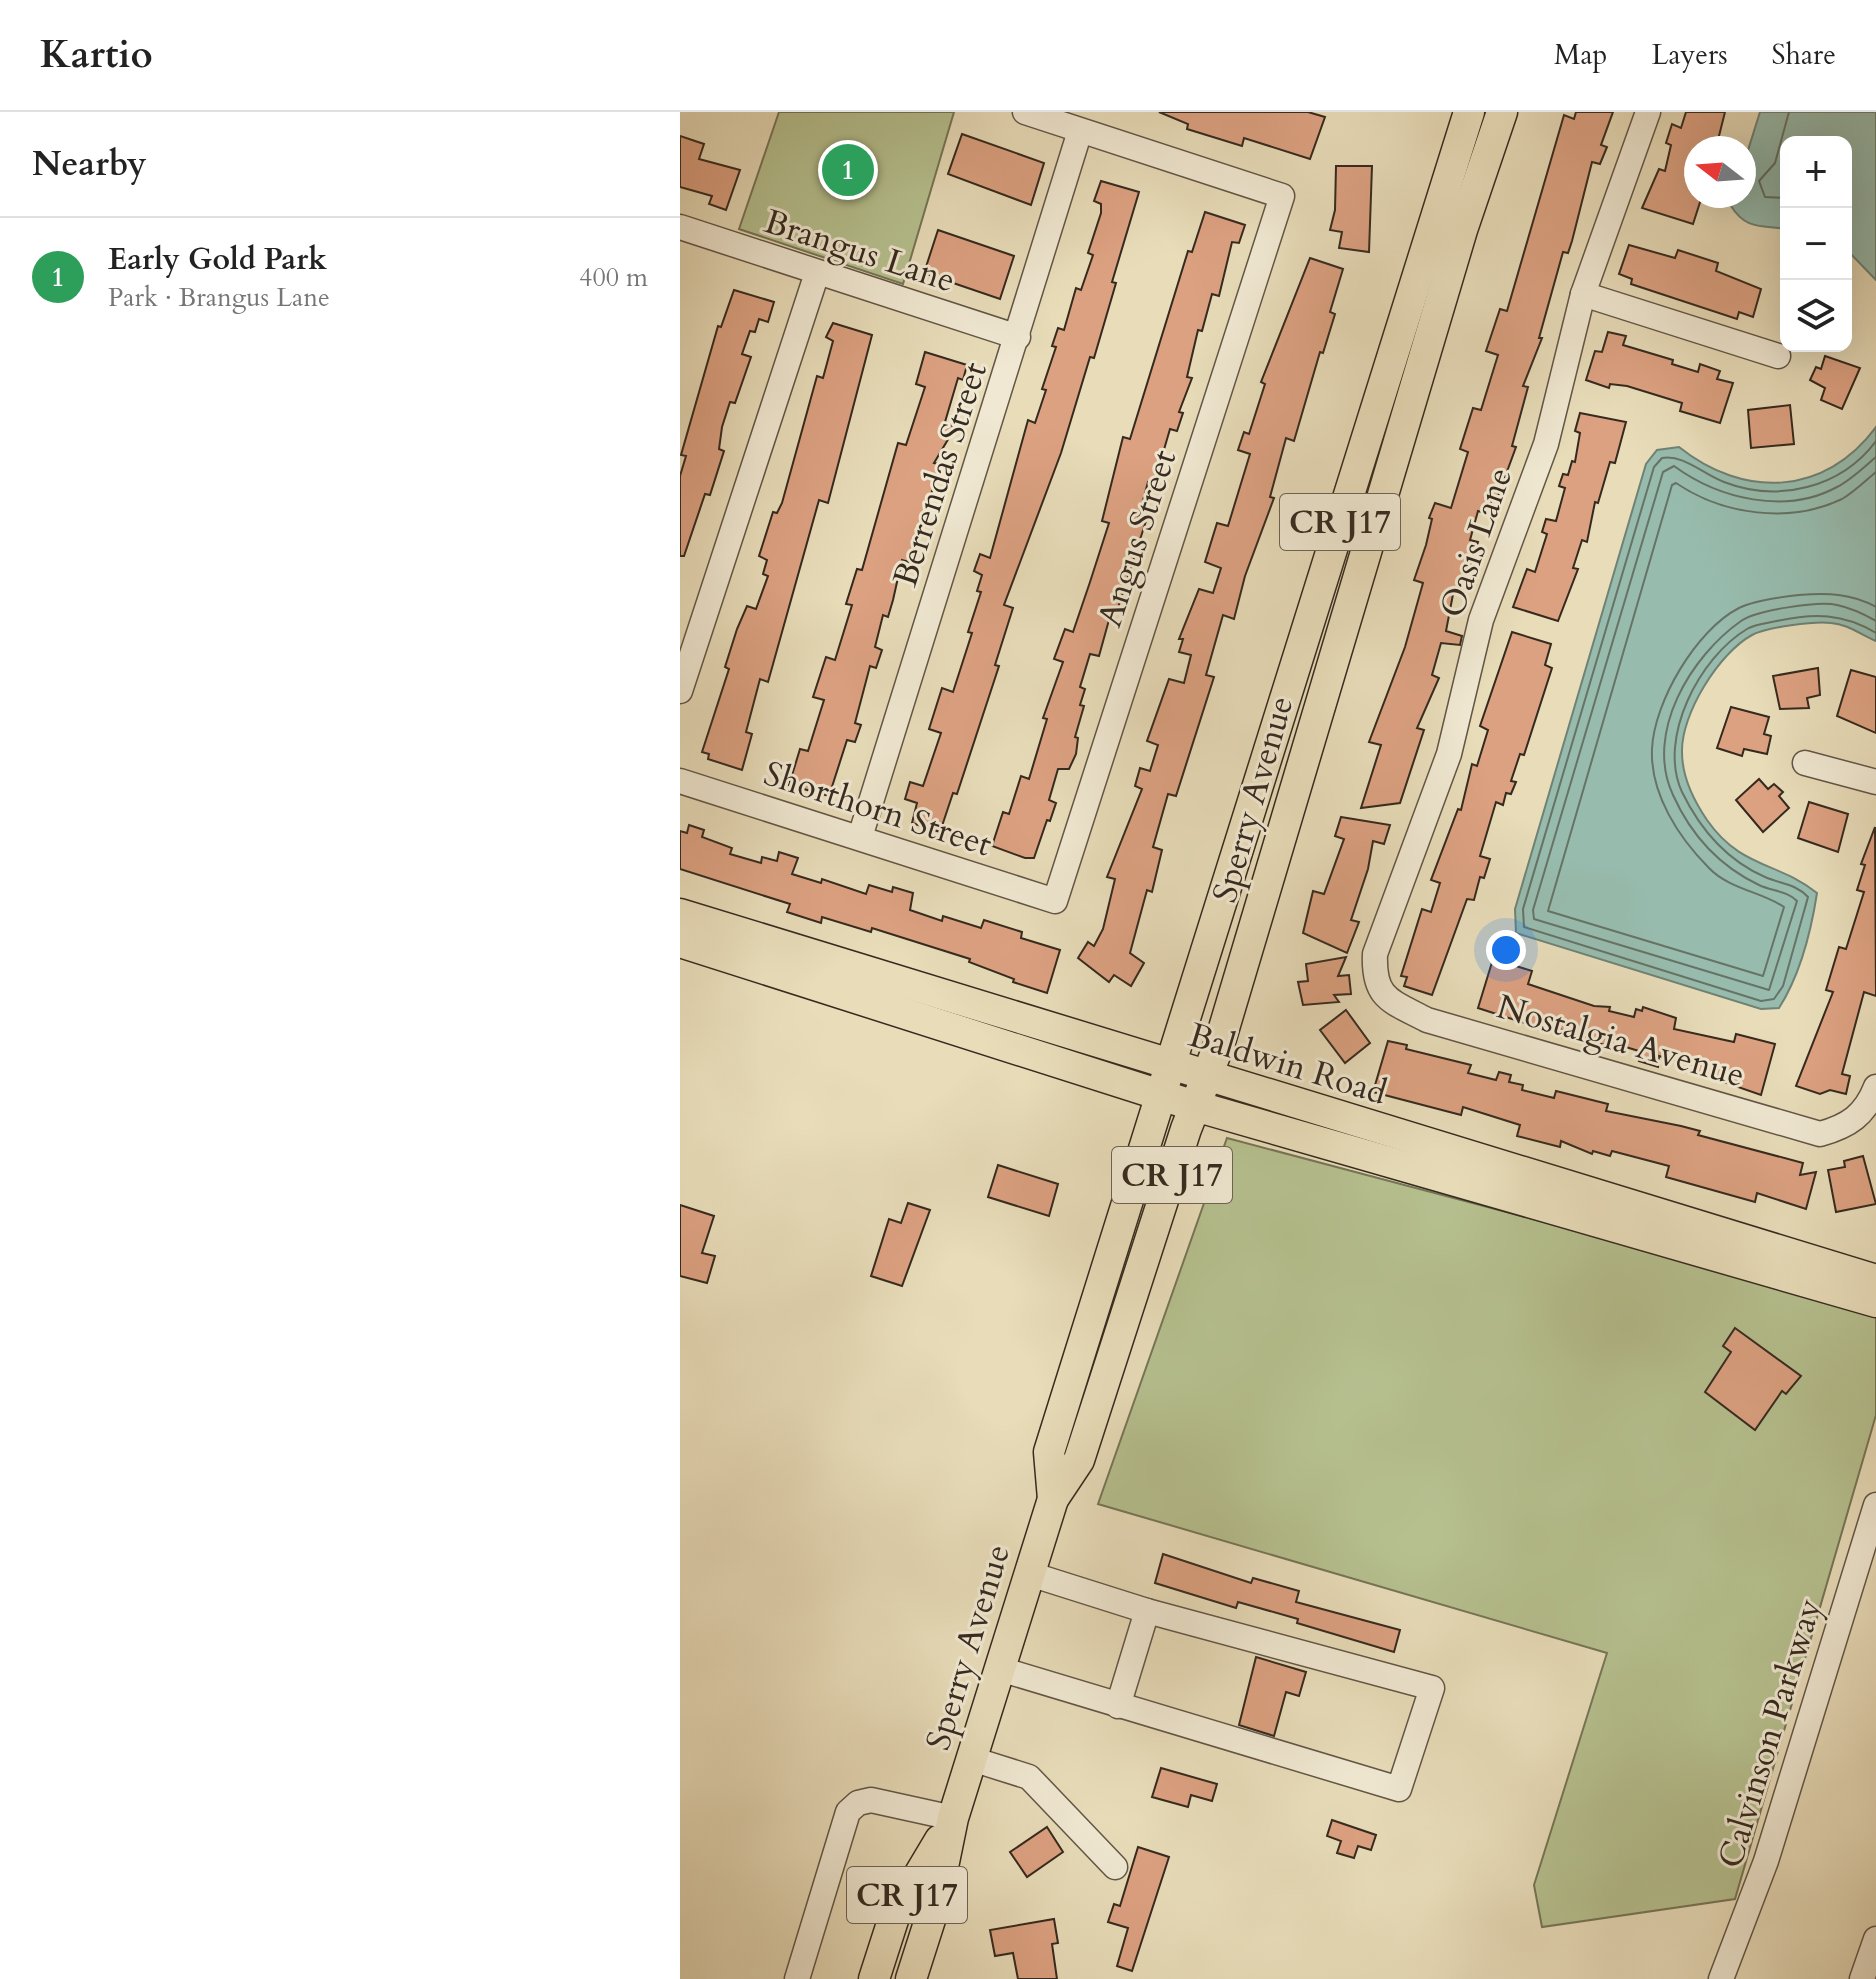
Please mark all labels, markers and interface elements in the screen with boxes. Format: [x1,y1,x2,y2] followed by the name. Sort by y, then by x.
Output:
[40,29,153,81] text: Kartio
[1554,36,1607,74] text: Map
[1651,36,1728,74] text: Layers
[1772,36,1836,74] text: Share
[1684,136,1756,208] north arrow
[1780,136,1852,352] map controls
[1780,136,1852,208] button: +
[822,140,874,200] pin: 1
[32,141,147,187] text: Nearby
[759,199,961,303] street label: Brangus Lane
[1780,208,1852,280] button: −
[108,239,327,280] text: Early Gold Park
[51,260,65,295] text: 1
[579,260,648,295] text: 400 m
[108,280,330,315] text: Park · Brangus Lane
[1780,280,1852,352] button: layers
[882,356,998,592] street label: Berrendas Street
[1087,444,1187,633] street label: Angus Street
[1429,461,1523,623] street label: Oasis Lane
[1280,494,1400,550] road number: CR J17
[1202,691,1304,908] street label: Sperry Avenue
[758,750,998,868] street label: Shorthorn Street
[1486,930,1526,970] your location
[1492,984,1750,1098] street label: Nostalgia Avenue
[1183,1012,1392,1116] street label: Baldwin Road
[1112,1147,1232,1203] road number: CR J17
[915,1539,1021,1756] street label: Sperry Avenue
[1707,1593,1833,1873] street label: Calvinson Parkway
[847,1867,967,1923] road number: CR J17

